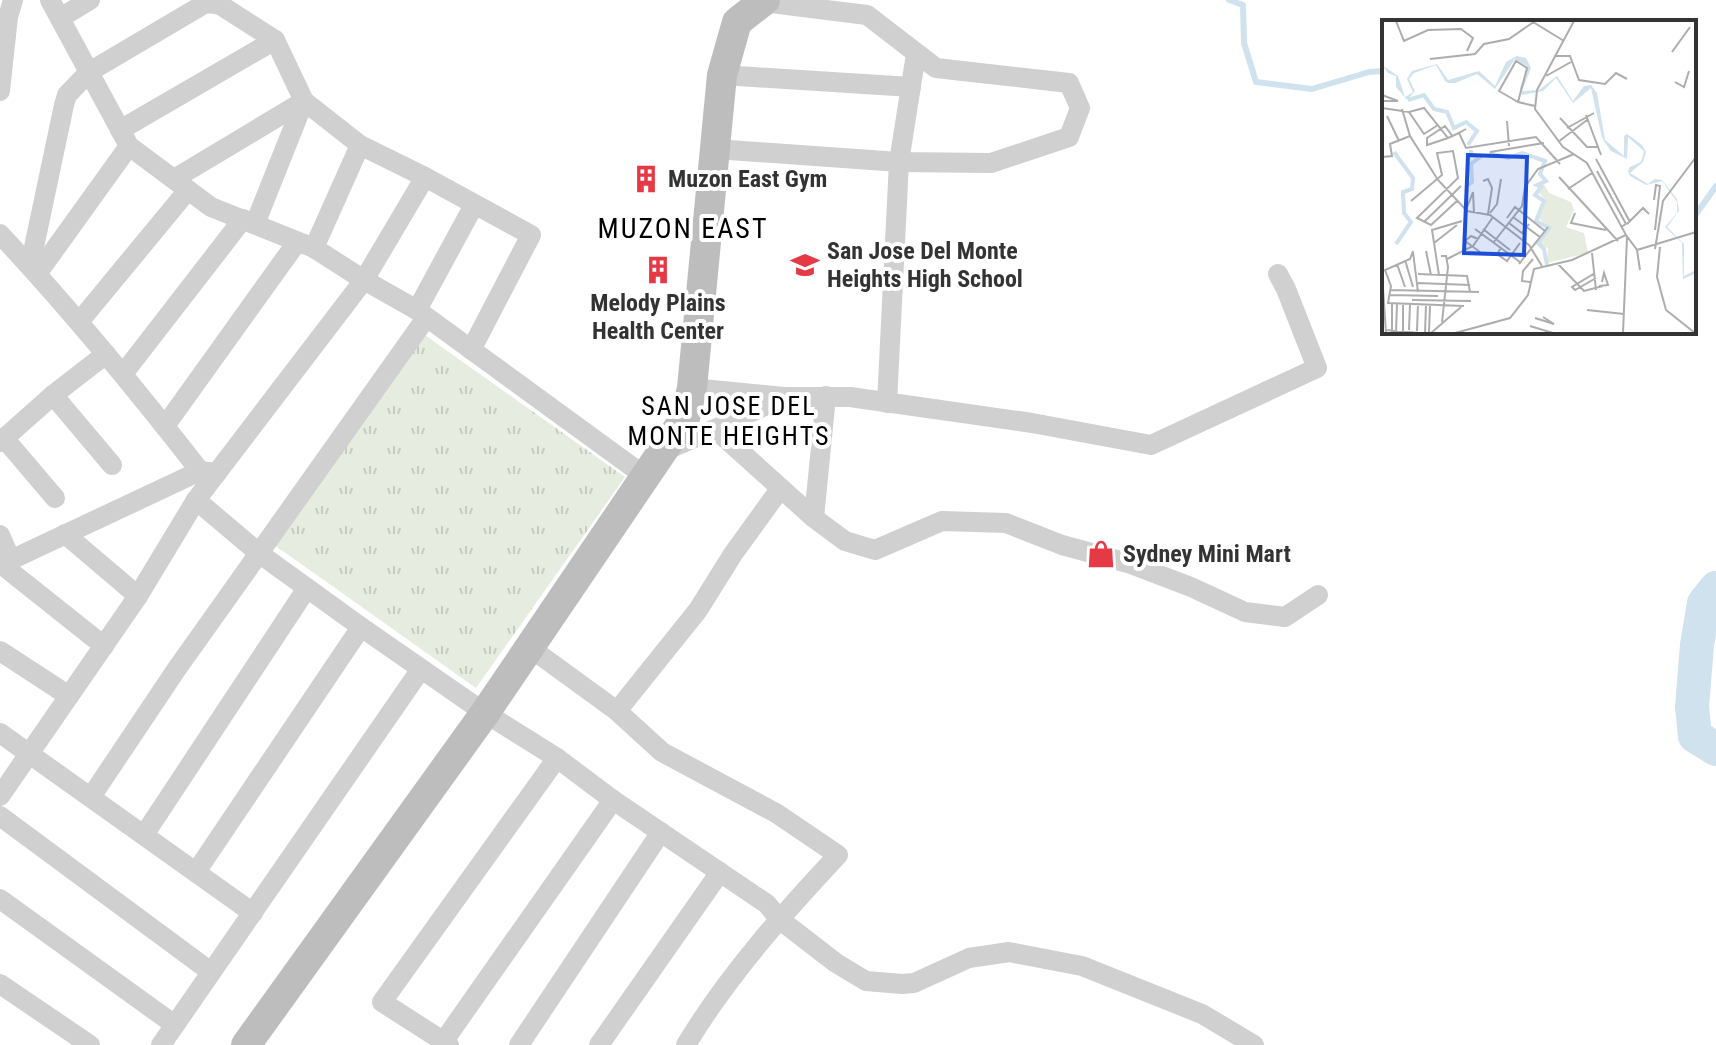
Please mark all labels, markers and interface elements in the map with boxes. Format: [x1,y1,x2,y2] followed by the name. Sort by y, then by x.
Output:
[1382,20,1696,334] inset map
[631,164,661,194] building icon: Muzon East Gym
[668,165,827,193] place label: Muzon East Gym
[598,212,768,245] district label: MUZON EAST
[827,237,1023,293] place label: San Jose Del Monte Heights High School
[790,250,820,280] school or university icon: San Jose Del Monte Heights High School
[643,255,673,285] building icon: Melody Plains Health Center
[590,289,726,345] place label: Melody Plains Health Center
[628,391,830,451] district label: SAN JOSE DEL MONTE HEIGHTS
[1086,539,1116,569] shop icon: Sydney Mini Mart
[1123,540,1291,568] place label: Sydney Mini Mart

